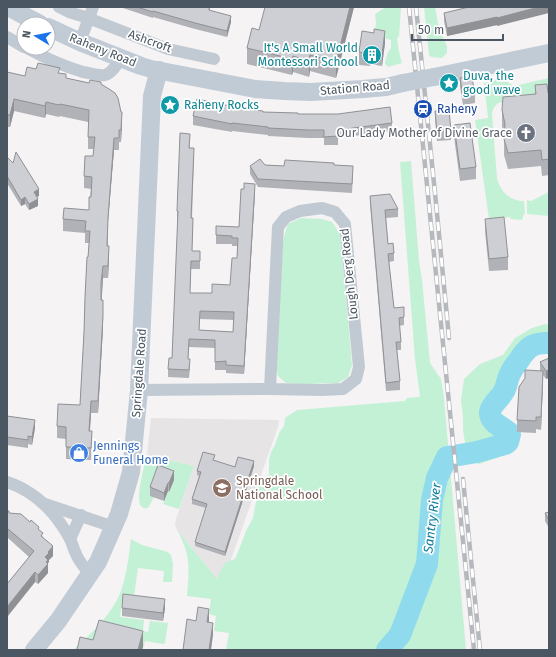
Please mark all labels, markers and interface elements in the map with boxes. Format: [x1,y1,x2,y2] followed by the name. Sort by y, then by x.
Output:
[16,16,56,56] north arrow
[412,16,503,42] scale bar
[418,23,444,37] text: 50 m
[127,27,174,55] street label: Ashcroft
[20,30,34,39] text: N
[67,30,139,70] street label: Raheny Road
[258,41,358,69] place label: It's A Small World Montessori School
[361,44,383,66] building icon: It's A Small World Montessori School
[463,69,521,97] place label: Duva, the good wave
[438,72,460,94] place icon: Duva, the good wave
[320,78,390,98] street label: Station Road
[159,94,181,116] place icon: Raheny Rocks
[184,98,259,112] place label: Raheny Rocks
[412,98,434,120] station icon: Raheny
[437,102,477,116] place label: Raheny
[515,122,537,144] church icon: Our Lady Mother of Divine Grace
[336,126,512,140] place label: Our Lady Mother of Divine Grace
[337,228,361,320] street label: Lough Derg Road
[129,328,149,418] street label: Springdale Road
[93,439,168,467] place label: Jennings Funeral Home
[68,442,90,464] shop icon: Jennings Funeral Home
[236,474,323,502] place label: Springdale National School
[211,477,233,499] school or university icon: Springdale National School
[420,481,444,555] water label: Santry River

